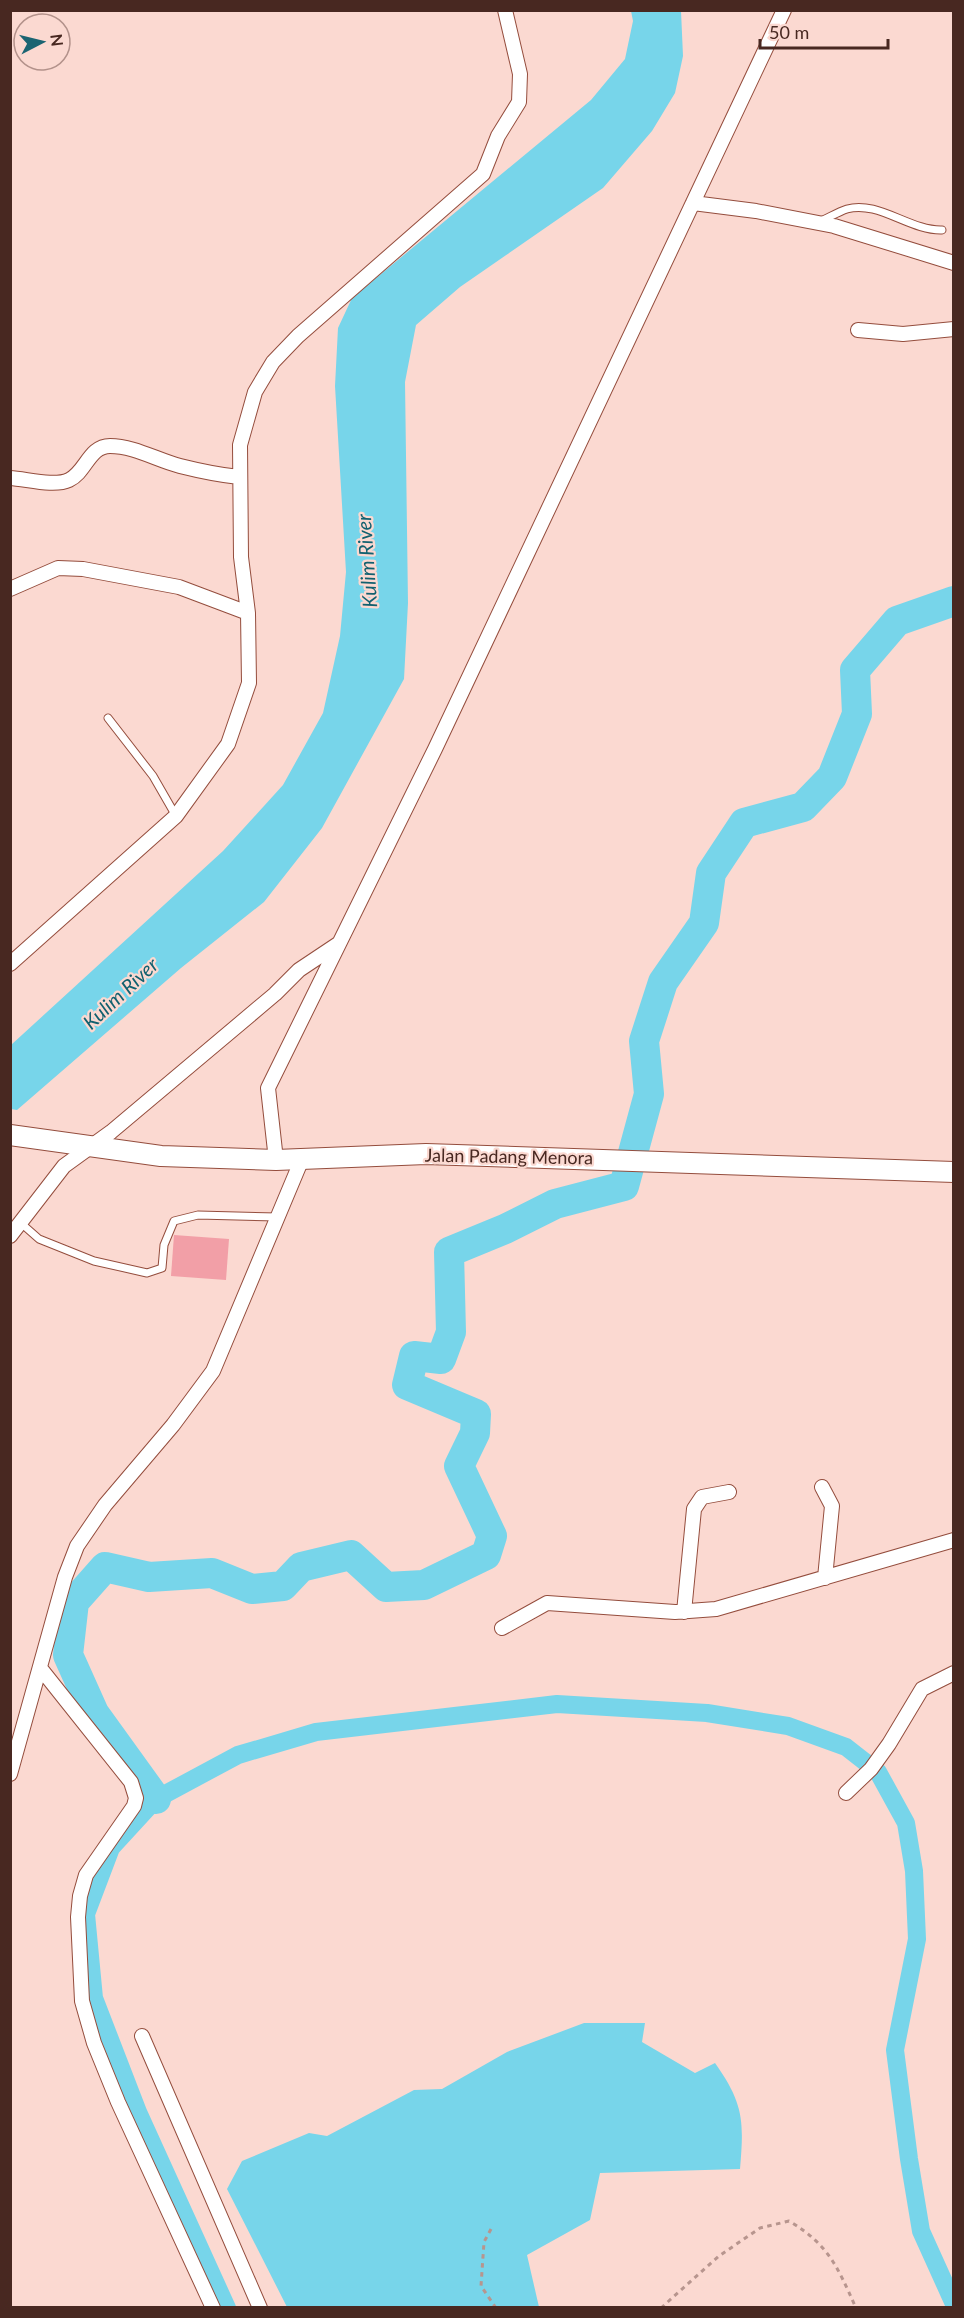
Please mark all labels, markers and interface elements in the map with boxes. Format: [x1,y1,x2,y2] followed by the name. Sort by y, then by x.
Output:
[12,12,72,72] north arrow
[760,12,888,50] scale bar
[769,21,809,43] text: 50 m
[47,33,68,47] text: N
[351,512,381,609] water label: Kulim River
[78,951,163,1034] water label: Kulim River
[425,1144,593,1168] street label: Jalan Padang Menora

